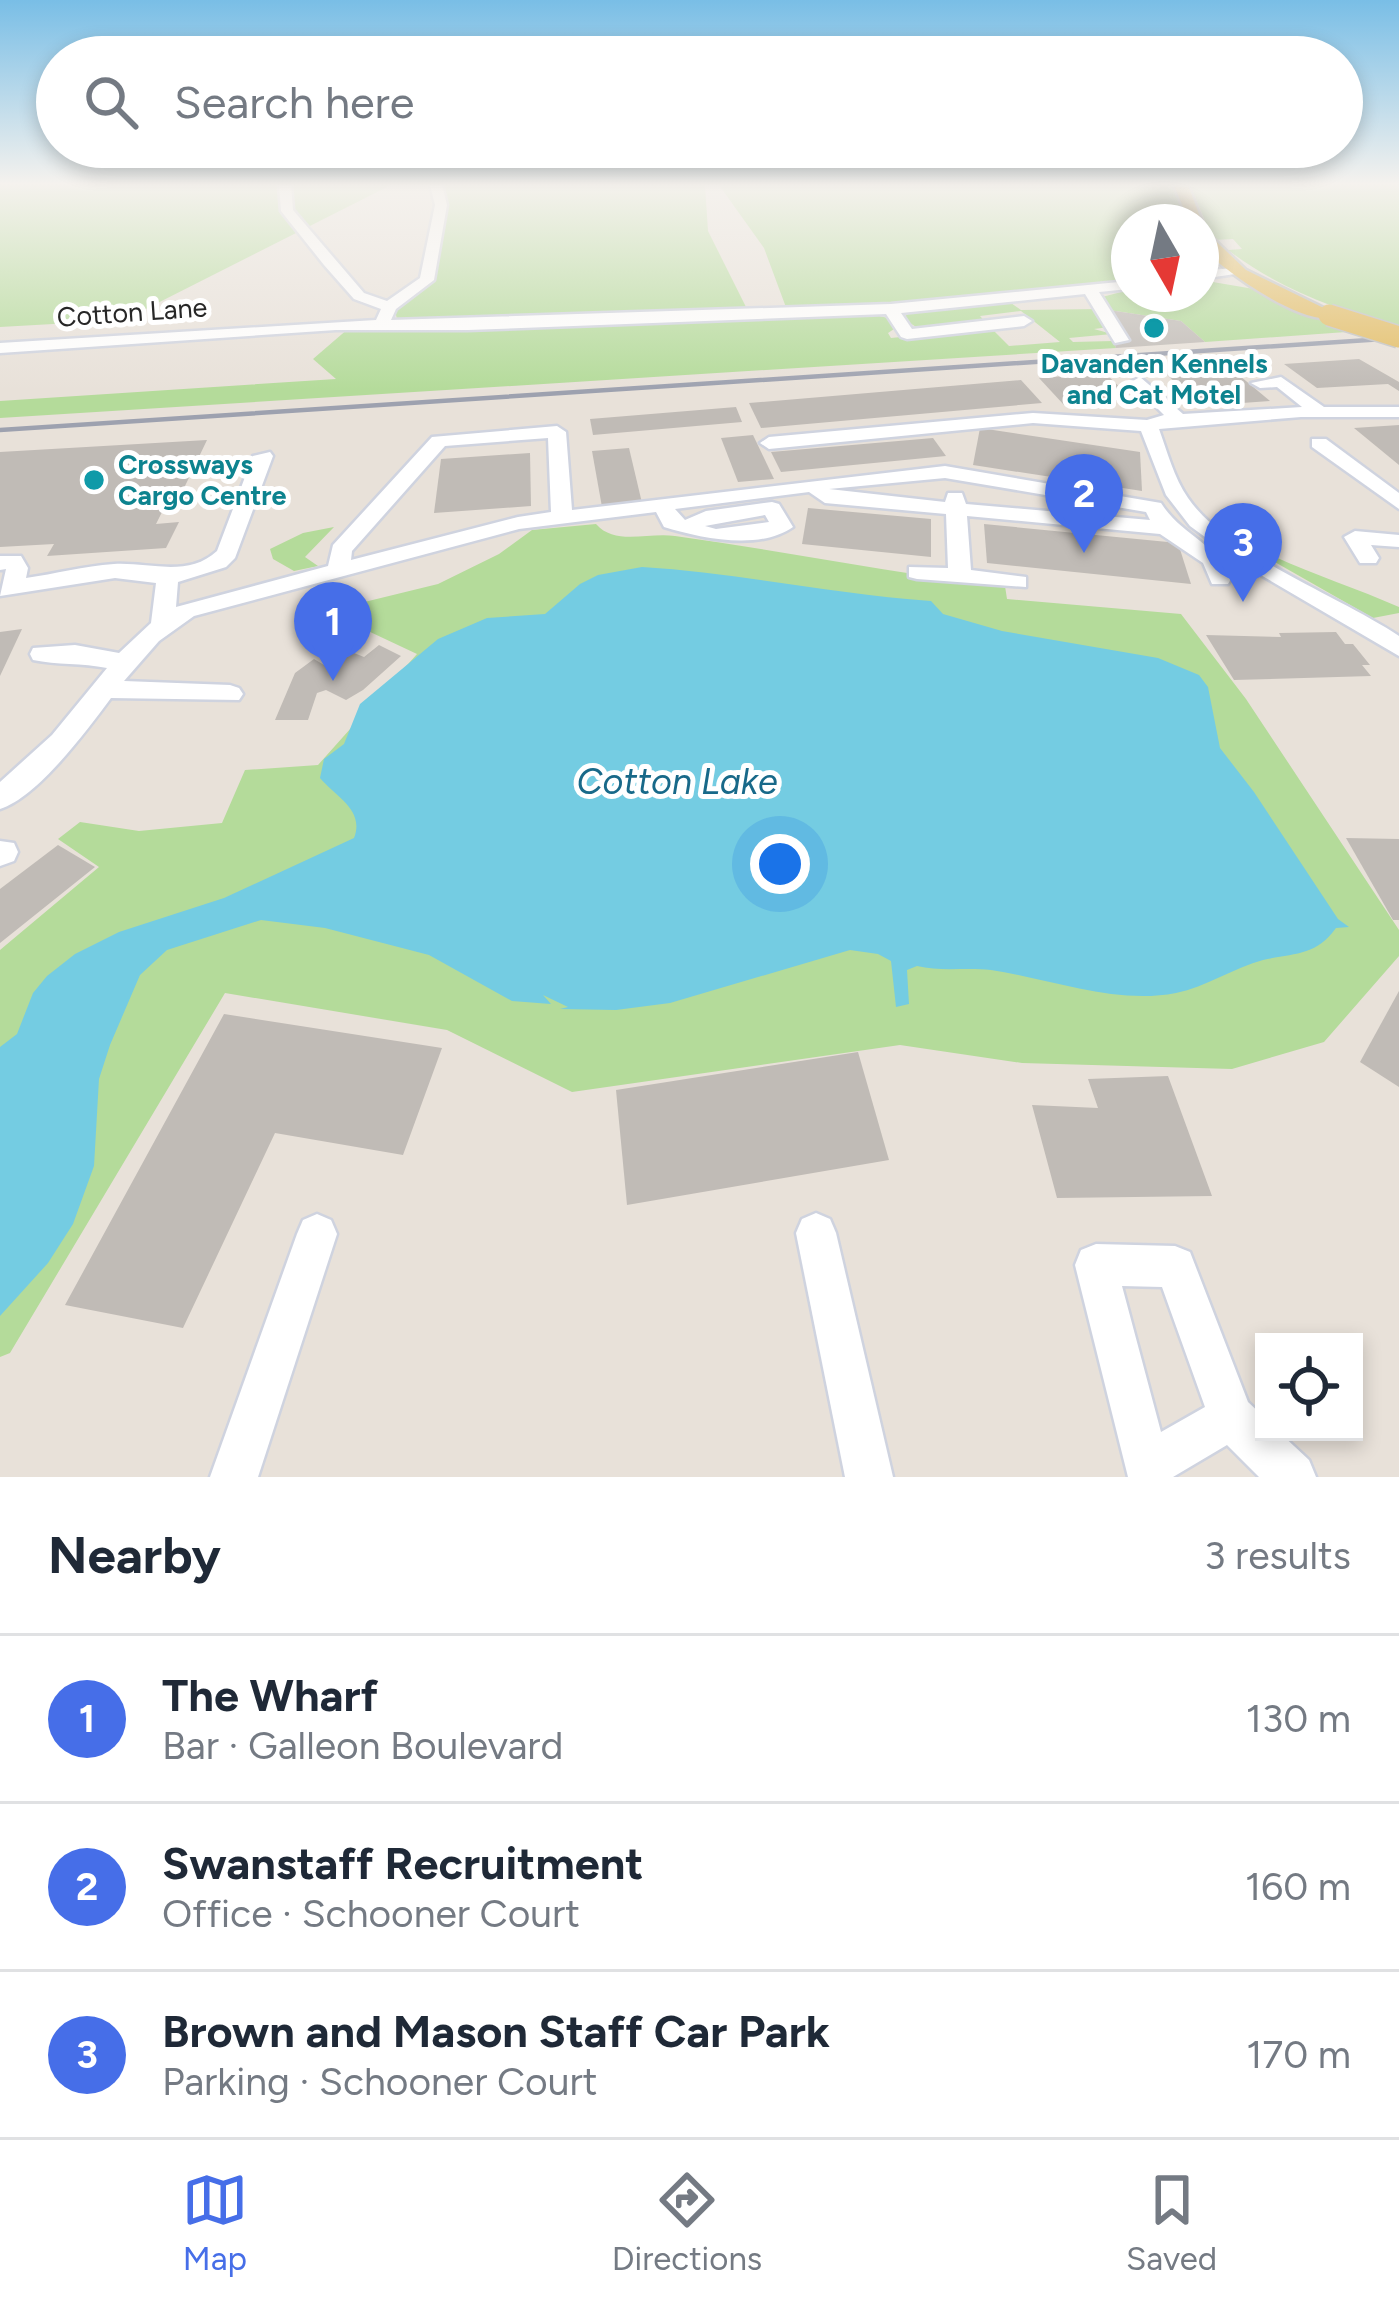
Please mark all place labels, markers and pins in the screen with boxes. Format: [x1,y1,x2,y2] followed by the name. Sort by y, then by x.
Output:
[1141,315,1167,341] marker: Davanden Kennels and Cat Motel
[1041,347,1268,411] place label: Davanden Kennels and Cat Motel
[118,448,286,512] place label: Crossways Cargo Centre
[1045,454,1123,553] pin: 2
[81,467,107,493] marker: Crossways Cargo Centre
[1204,503,1282,602] pin: 3
[294,582,372,681] pin: 1

